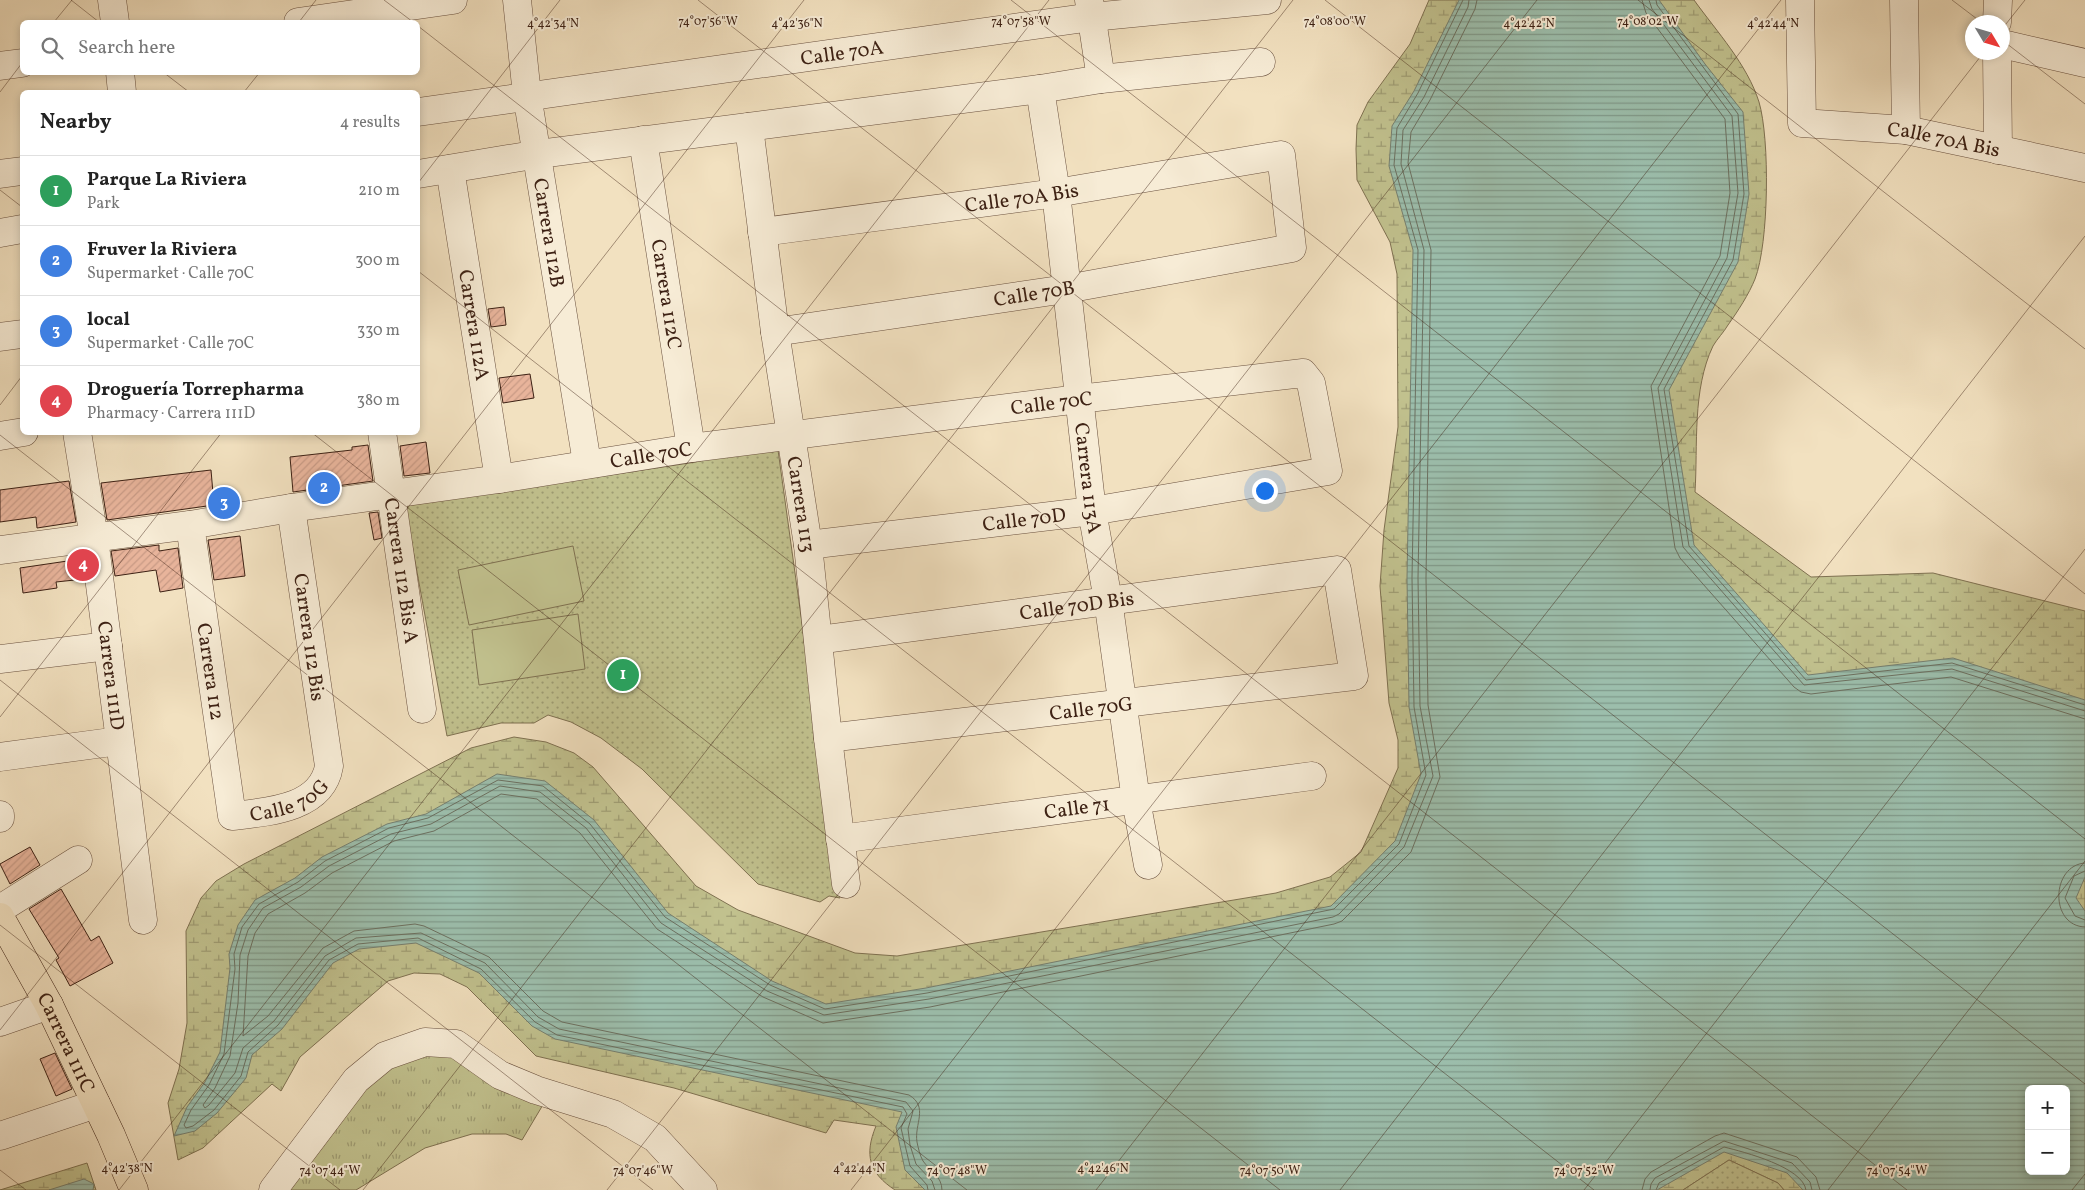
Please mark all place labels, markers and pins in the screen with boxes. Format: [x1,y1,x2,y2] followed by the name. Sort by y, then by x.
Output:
[308,469,340,507] pin: 2
[208,484,240,522] pin: 3
[67,546,99,584] pin: 4
[607,656,639,694] pin: 1

